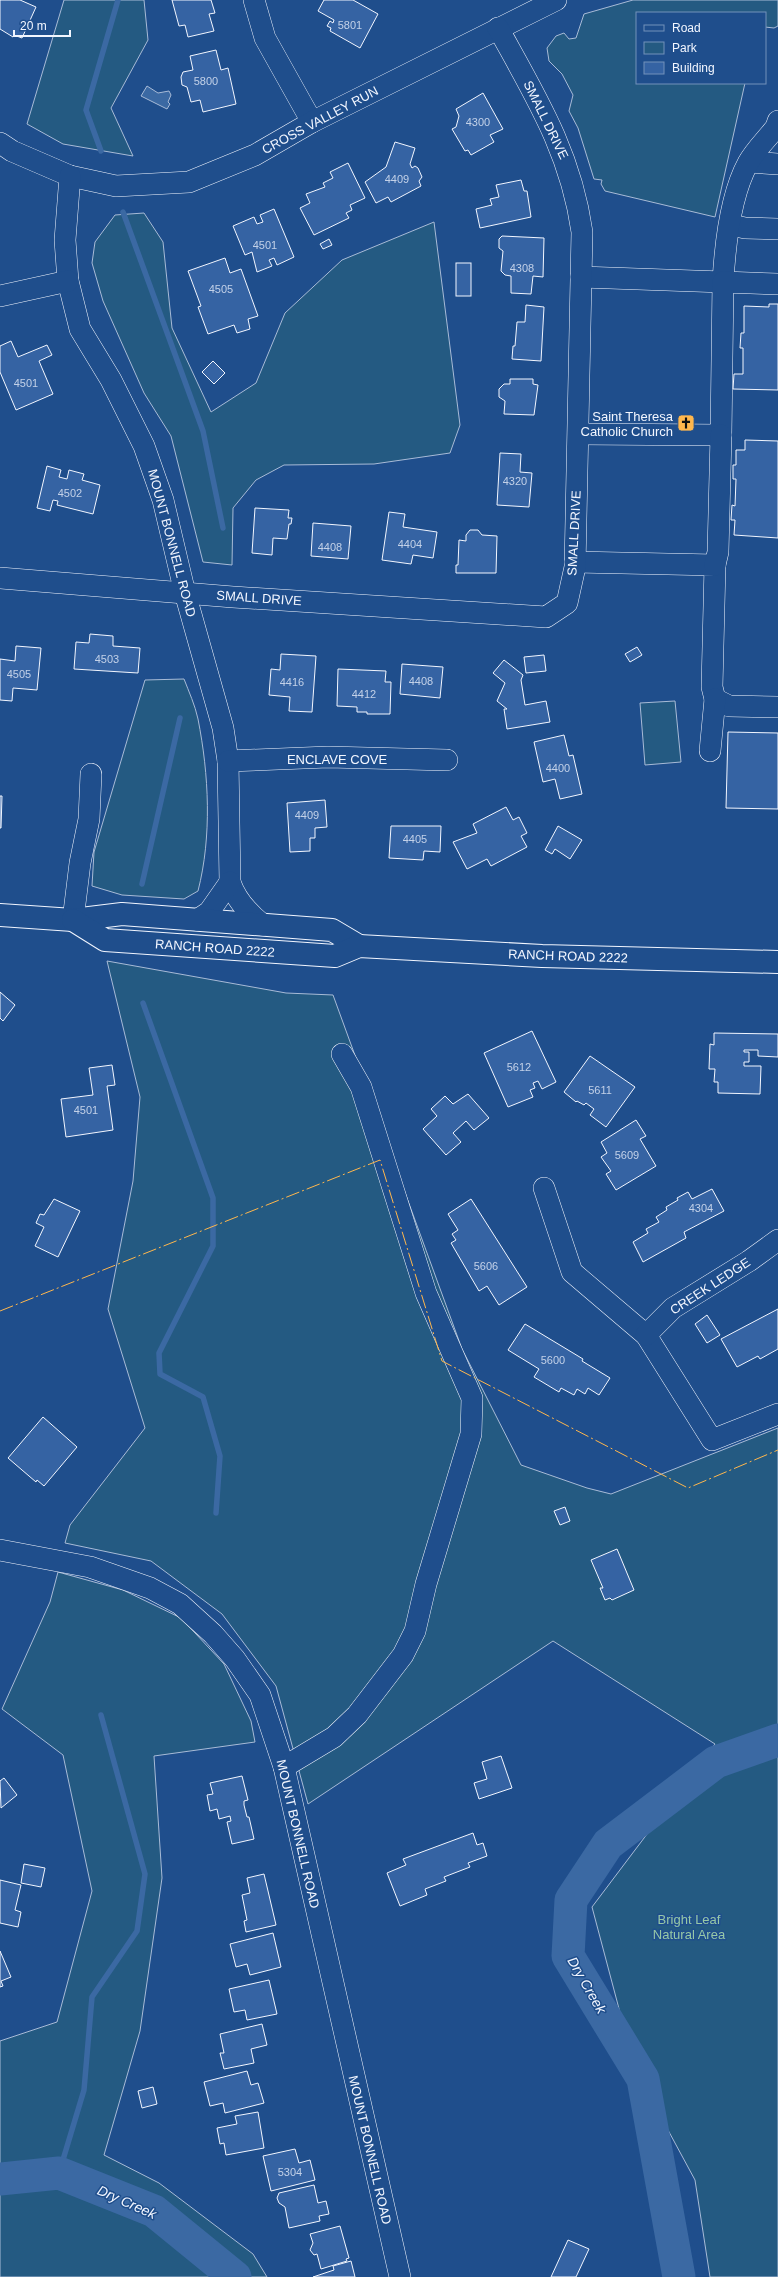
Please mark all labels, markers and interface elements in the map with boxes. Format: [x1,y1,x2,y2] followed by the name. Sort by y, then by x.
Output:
[14,12,70,38] scale bar
[636,12,766,84] legend
[20,19,47,33] text: 20 m
[338,19,362,31] house number: 5801
[672,21,701,35] text: Road
[672,41,698,55] text: Park
[672,61,715,75] text: Building
[194,75,218,87] house number: 5800
[521,78,572,162] street label: SMALL DRIVE
[259,83,381,157] street label: CROSS VALLEY RUN
[466,116,490,128] house number: 4300
[385,173,409,185] house number: 4409
[253,239,277,251] house number: 4501
[510,262,534,274] house number: 4308
[209,283,233,295] house number: 4505
[14,377,38,389] house number: 4501
[581,409,674,439] place label: Saint Theresa Catholic Church
[676,413,696,433] church icon: Saint Theresa Catholic Church
[145,467,199,619] street label: MOUNT BONNELL ROAD
[503,475,527,487] house number: 4320
[58,487,82,499] house number: 4502
[564,490,584,576] street label: SMALL DRIVE
[398,538,422,550] house number: 4404
[318,541,342,553] house number: 4408
[216,588,302,608] street label: SMALL DRIVE
[95,653,119,665] house number: 4503
[7,668,31,680] house number: 4505
[409,675,433,687] house number: 4408
[280,676,304,688] house number: 4416
[352,688,376,700] house number: 4412
[287,752,387,767] street label: ENCLAVE COVE
[546,762,570,774] house number: 4400
[295,809,319,821] house number: 4409
[403,833,427,845] house number: 4405
[155,936,275,960] street label: RANCH ROAD 2222
[508,946,628,966] street label: RANCH ROAD 2222
[507,1061,531,1073] house number: 5612
[588,1084,612,1096] house number: 5611
[74,1104,98,1116] house number: 4501
[615,1149,639,1161] house number: 5609
[689,1202,713,1214] house number: 4304
[667,1254,753,1317] street label: CREEK LEDGE
[474,1260,498,1272] house number: 5606
[541,1354,565,1366] house number: 5600
[274,1758,322,1910] street label: MOUNT BONNELL ROAD
[653,1912,726,1942] park label: Bright Leaf Natural Area
[564,1954,610,2017] water label: Dry Creek
[346,2074,394,2226] street label: MOUNT BONNELL ROAD
[278,2166,302,2178] house number: 5304
[95,2182,160,2223] water label: Dry Creek

